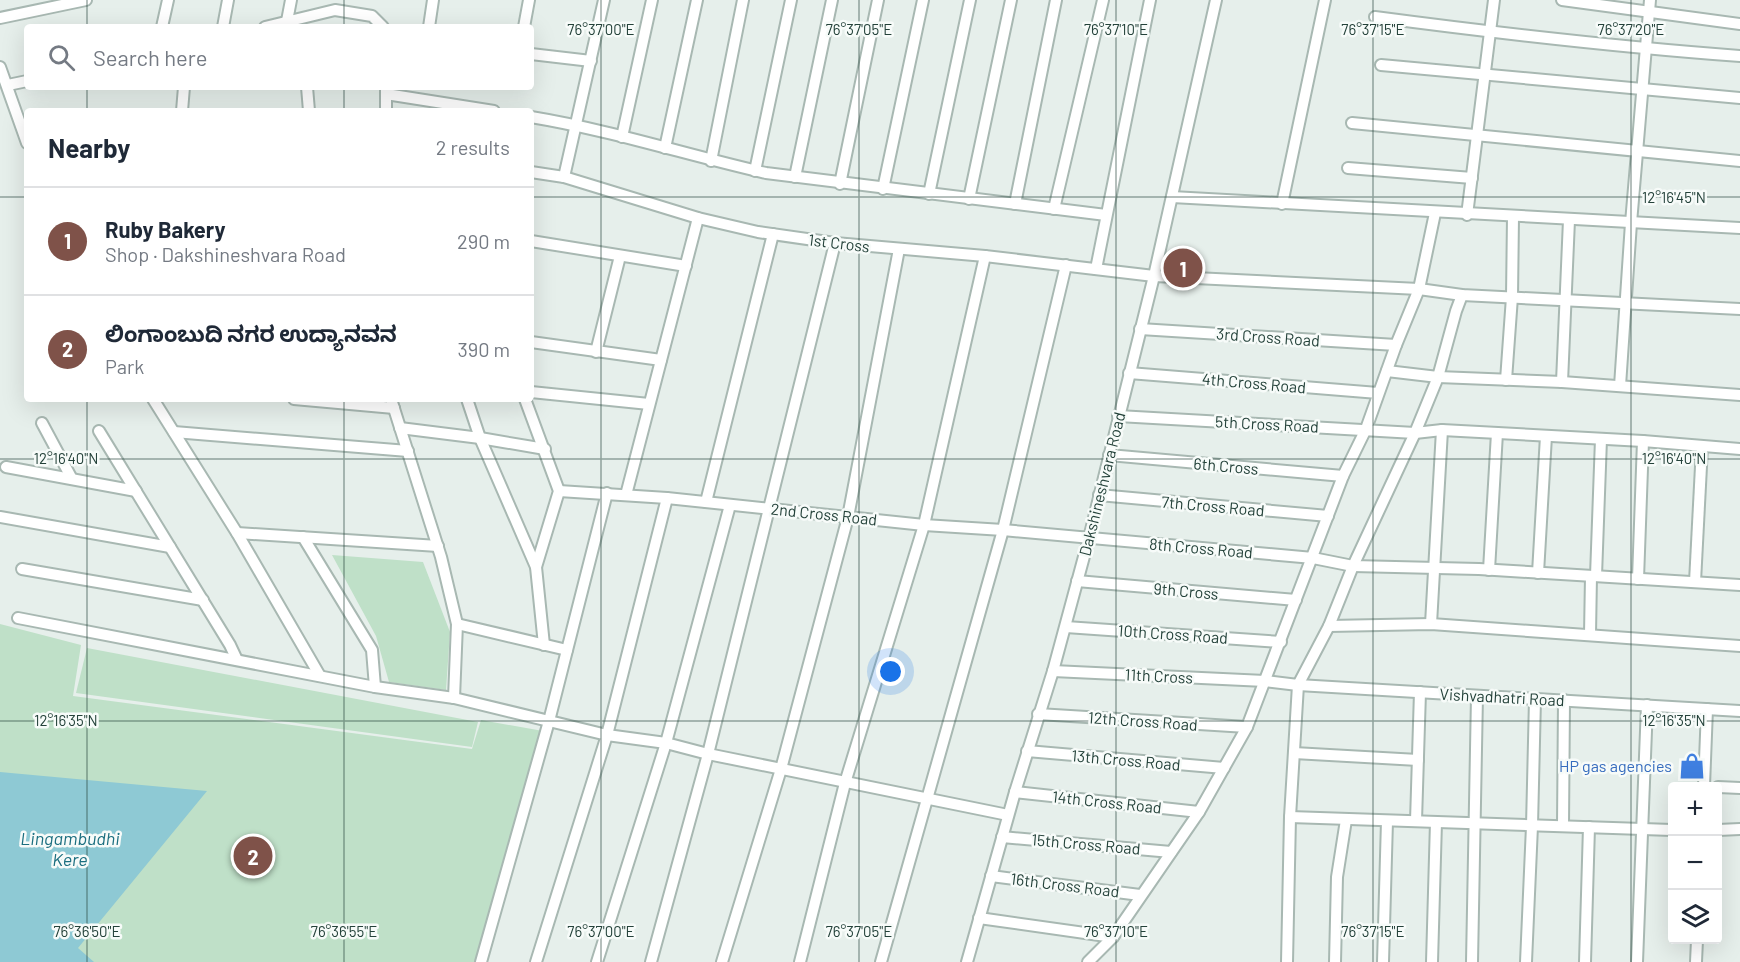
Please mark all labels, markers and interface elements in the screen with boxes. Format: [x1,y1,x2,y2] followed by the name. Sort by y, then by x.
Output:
[567,20,635,38] text: 76°37'00"E
[826,20,892,38] text: 76°37'05"E
[1084,20,1148,38] text: 76°37'10"E
[1341,20,1405,38] text: 76°37'15"E
[1598,20,1664,38] text: 76°37'20"E
[24,24,534,90] search box
[45,41,78,74] icon: search
[93,44,207,70] text: Search here
[48,132,130,163] text: Nearby
[436,135,510,159] text: 2 results
[1642,188,1706,206] text: 12°16'45"N
[105,216,226,242] text: Ruby Bakery
[64,229,71,253] text: 1
[457,229,510,253] text: 290 m
[807,229,871,256] street label: 1st Cross
[105,242,346,266] text: Shop · Dakshineshvara Road
[1164,246,1202,290] pin: 1
[105,320,397,346] text: ಲಿಂಗಾಂಬುದಿ ನಗರ ಉದ್ಯಾನವನ
[1216,323,1320,350] street label: 3rd Cross Road
[62,337,73,361] text: 2
[457,337,510,361] text: 390 m
[105,354,144,378] text: Park
[1201,368,1307,397] street label: 4th Cross Road
[1074,410,1129,558] street label: Dakshineshvara Road
[1215,411,1319,436] street label: 5th Cross Road
[34,449,98,467] text: 12°16'40"N
[1642,449,1706,467] text: 12°16'40"N
[1193,453,1259,478] street label: 6th Cross
[1161,492,1265,519] street label: 7th Cross Road
[770,498,878,529] street label: 2nd Cross Road
[1148,534,1254,561] street label: 8th Cross Road
[1153,578,1219,603] street label: 9th Cross
[1117,620,1229,647] street label: 10th Cross Road
[876,657,905,686] your location
[1124,664,1194,687] street label: 11th Cross
[1439,684,1565,709] street label: Vishvadhatri Road
[1088,707,1198,734] street label: 12th Cross Road
[34,711,98,729] text: 12°16'35"N
[1642,711,1706,729] text: 12°16'35"N
[1071,745,1181,774] street label: 13th Cross Road
[1677,751,1707,781] shop icon: HP gas agencies
[1559,756,1672,775] place label: HP gas agencies
[1668,782,1722,944] map controls
[1668,782,1722,836] button: +
[1051,786,1163,817] street label: 14th Cross Road
[20,827,120,870] water label: Lingambudhi Kere
[1031,829,1141,858] street label: 15th Cross Road
[234,834,272,878] pin: 2
[1668,836,1722,890] button: −
[1010,868,1121,901] street label: 16th Cross Road
[1668,890,1722,944] button: layers
[53,922,121,940] text: 76°36'50"E
[311,922,377,940] text: 76°36'55"E
[567,922,635,940] text: 76°37'00"E
[826,922,892,940] text: 76°37'05"E
[1084,922,1148,940] text: 76°37'10"E
[1341,922,1405,940] text: 76°37'15"E

